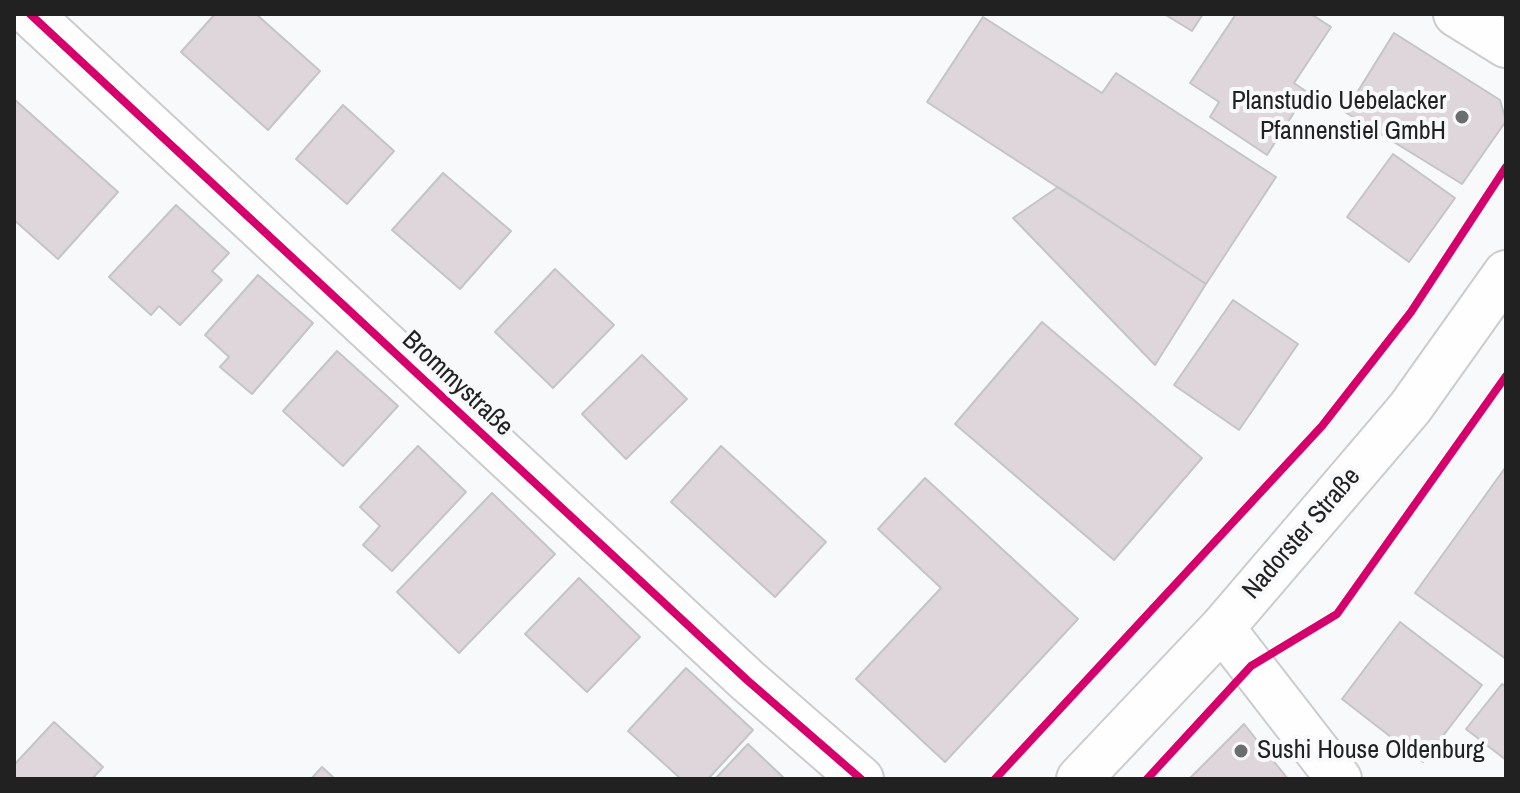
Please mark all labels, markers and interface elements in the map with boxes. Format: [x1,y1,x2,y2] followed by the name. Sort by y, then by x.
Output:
[1232,86,1446,148] place label: Planstudio Uebelacker Pfannenstiel GmbH
[1453,108,1471,126] marker: Planstudio Uebelacker Pfannenstiel GmbH
[395,325,519,443] street label: Brommystraße
[1237,462,1367,606] street label: Nadorster Straße
[1257,735,1485,767] place label: Sushi House Oldenburg
[1232,742,1250,760] marker: Sushi House Oldenburg

